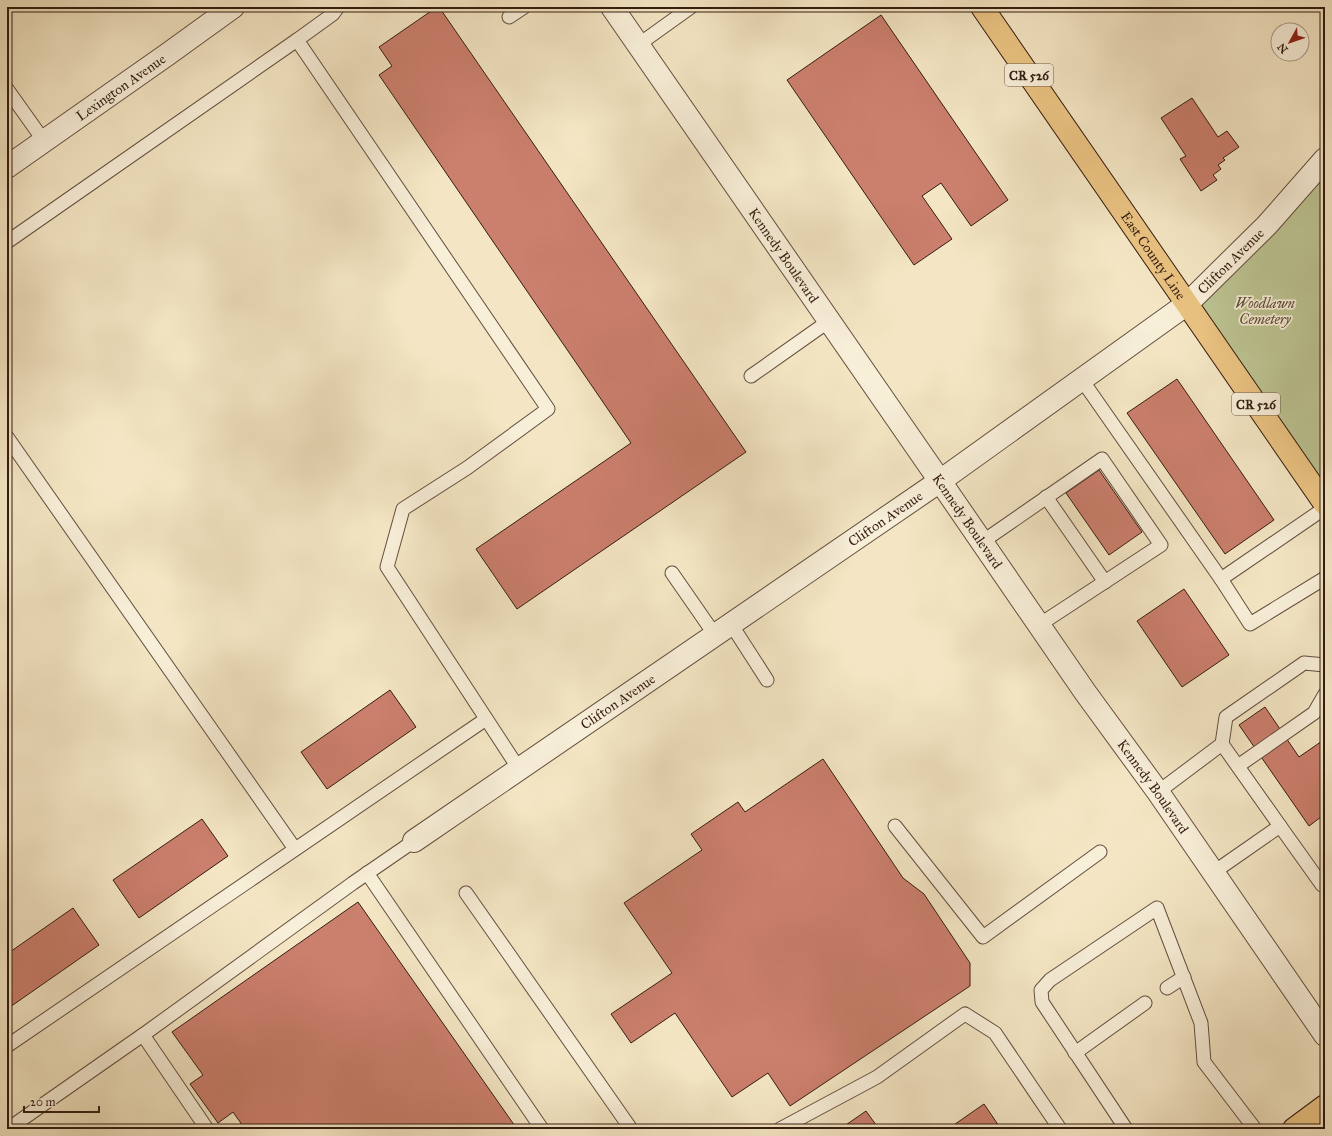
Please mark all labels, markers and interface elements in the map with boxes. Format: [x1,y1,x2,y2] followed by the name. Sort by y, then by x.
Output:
[1270,22,1310,62] north arrow
[1274,40,1291,56] text: N
[73,50,169,125] street label: Lexington Avenue
[1005,64,1053,86] road number: CR 526
[745,205,822,306] street label: Kennedy Boulevard
[1117,209,1189,303] street label: East County Line
[1194,225,1268,298] street label: Clifton Avenue
[1235,295,1295,328] park label: Woodlawn Cemetery
[1232,393,1280,415] road number: CR 526
[929,471,1006,572] street label: Kennedy Boulevard
[845,487,926,550] street label: Clifton Avenue
[578,670,659,733] street label: Clifton Avenue
[1114,736,1192,837] street label: Kennedy Boulevard
[24,1088,99,1114] scale bar
[30,1095,56,1109] text: 20 m

